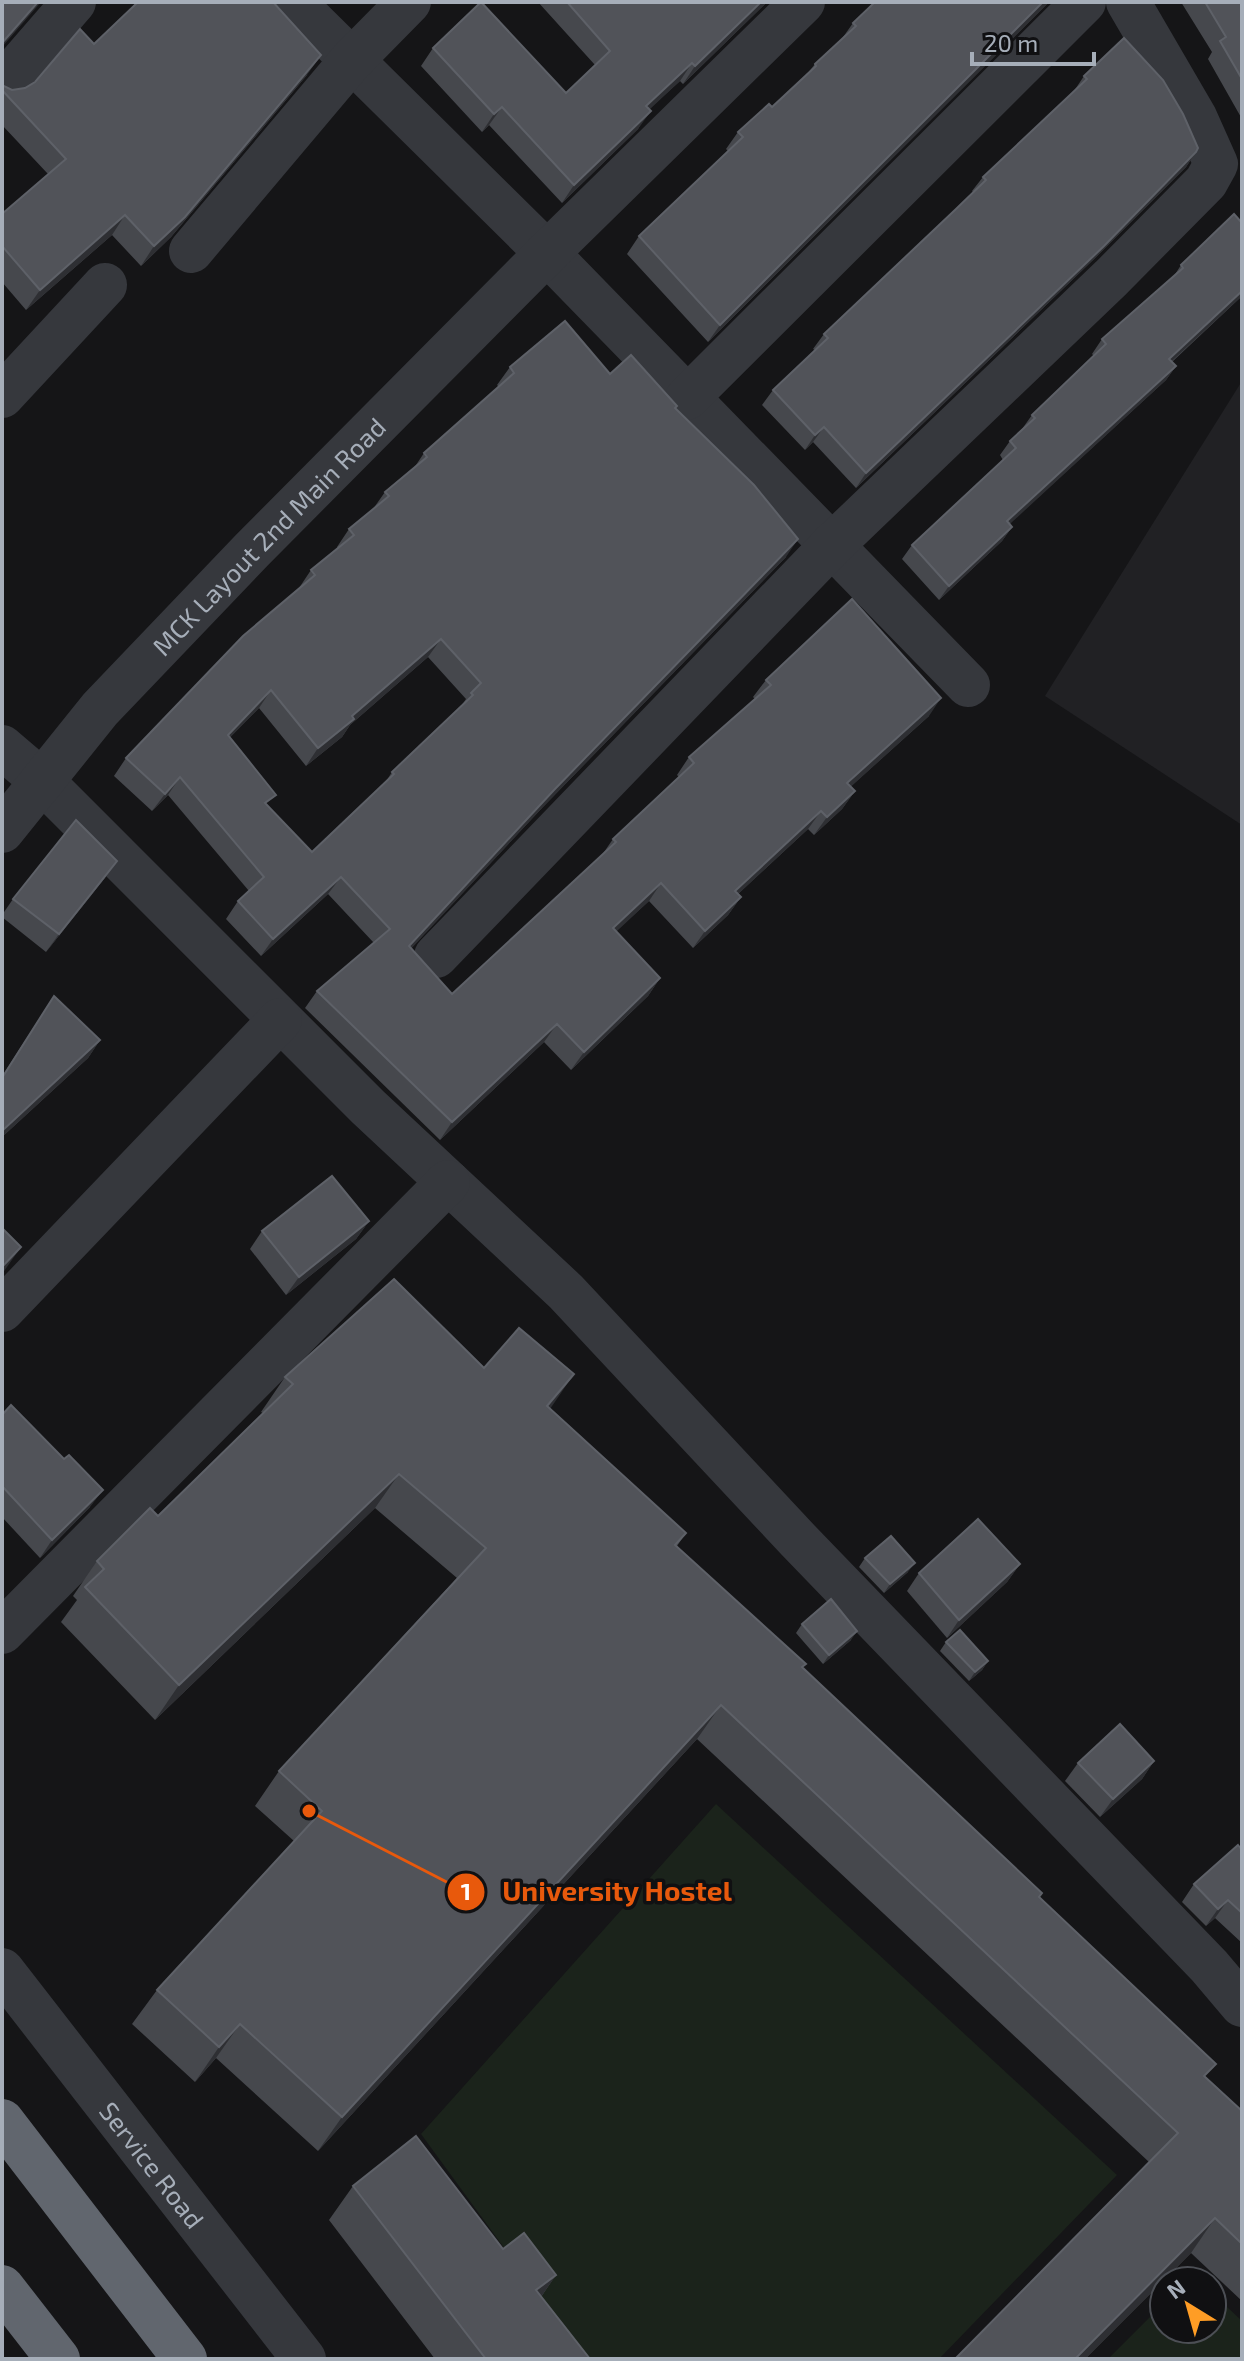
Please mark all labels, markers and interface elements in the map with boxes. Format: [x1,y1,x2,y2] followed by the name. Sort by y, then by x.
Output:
[972,16,1094,66] scale bar
[984,28,1038,57] text: 20 m
[145,410,391,661] street label: MCK Layout 2nd Main Road
[446,1866,749,1918] callout: University Hostel
[502,1873,733,1907] text: University Hostel
[461,1876,471,1905] text: 1
[94,2095,212,2234] street label: Service Road
[1148,2265,1228,2345] north arrow
[1161,2273,1190,2303] text: N

